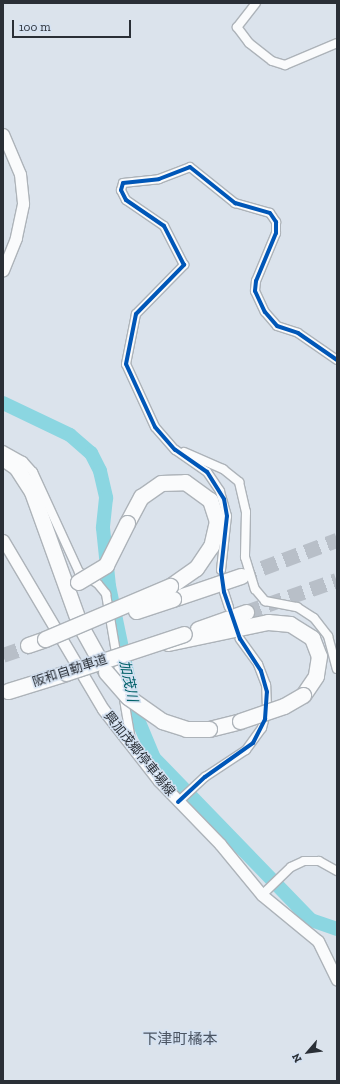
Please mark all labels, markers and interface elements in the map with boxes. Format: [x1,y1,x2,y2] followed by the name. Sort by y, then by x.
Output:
[14,12,133,38] scale bar
[19,20,51,34] text: 100 m
[30,652,110,690] street label: 阪和自動車道
[115,659,141,703] water label: 加茂川
[100,709,178,799] street label: 興加茂郷停車場線
[143,1031,217,1049] district label: 下津町橘本
[288,1032,328,1072] north arrow
[289,1051,305,1065] text: N

